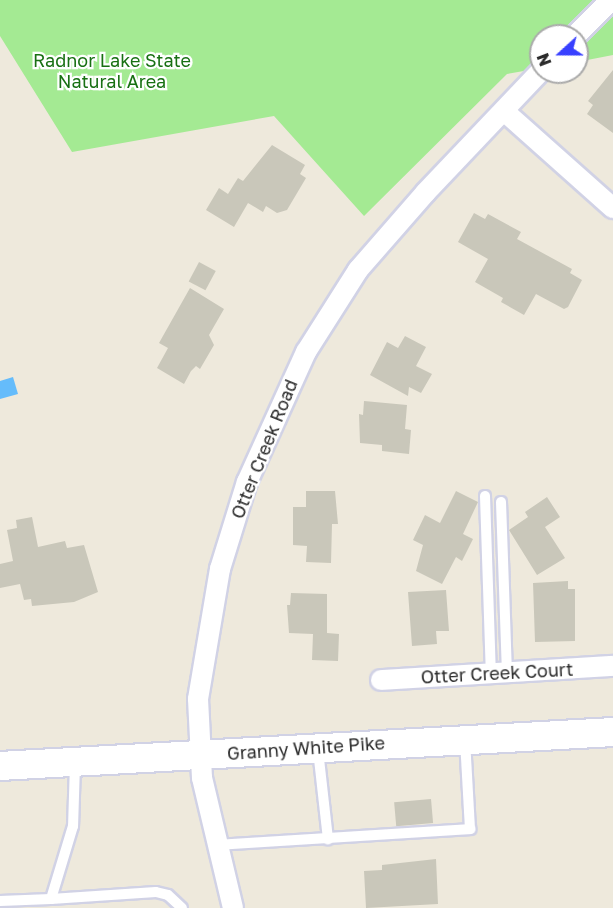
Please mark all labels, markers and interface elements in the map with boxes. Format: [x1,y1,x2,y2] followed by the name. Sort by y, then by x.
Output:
[529,24,589,84] north arrow
[33,50,191,92] park label: Radnor Lake State Natural Area
[533,50,556,69] text: N
[226,376,302,522] street label: Otter Creek Road
[420,658,574,688] street label: Otter Creek Court
[226,732,386,764] street label: Granny White Pike

